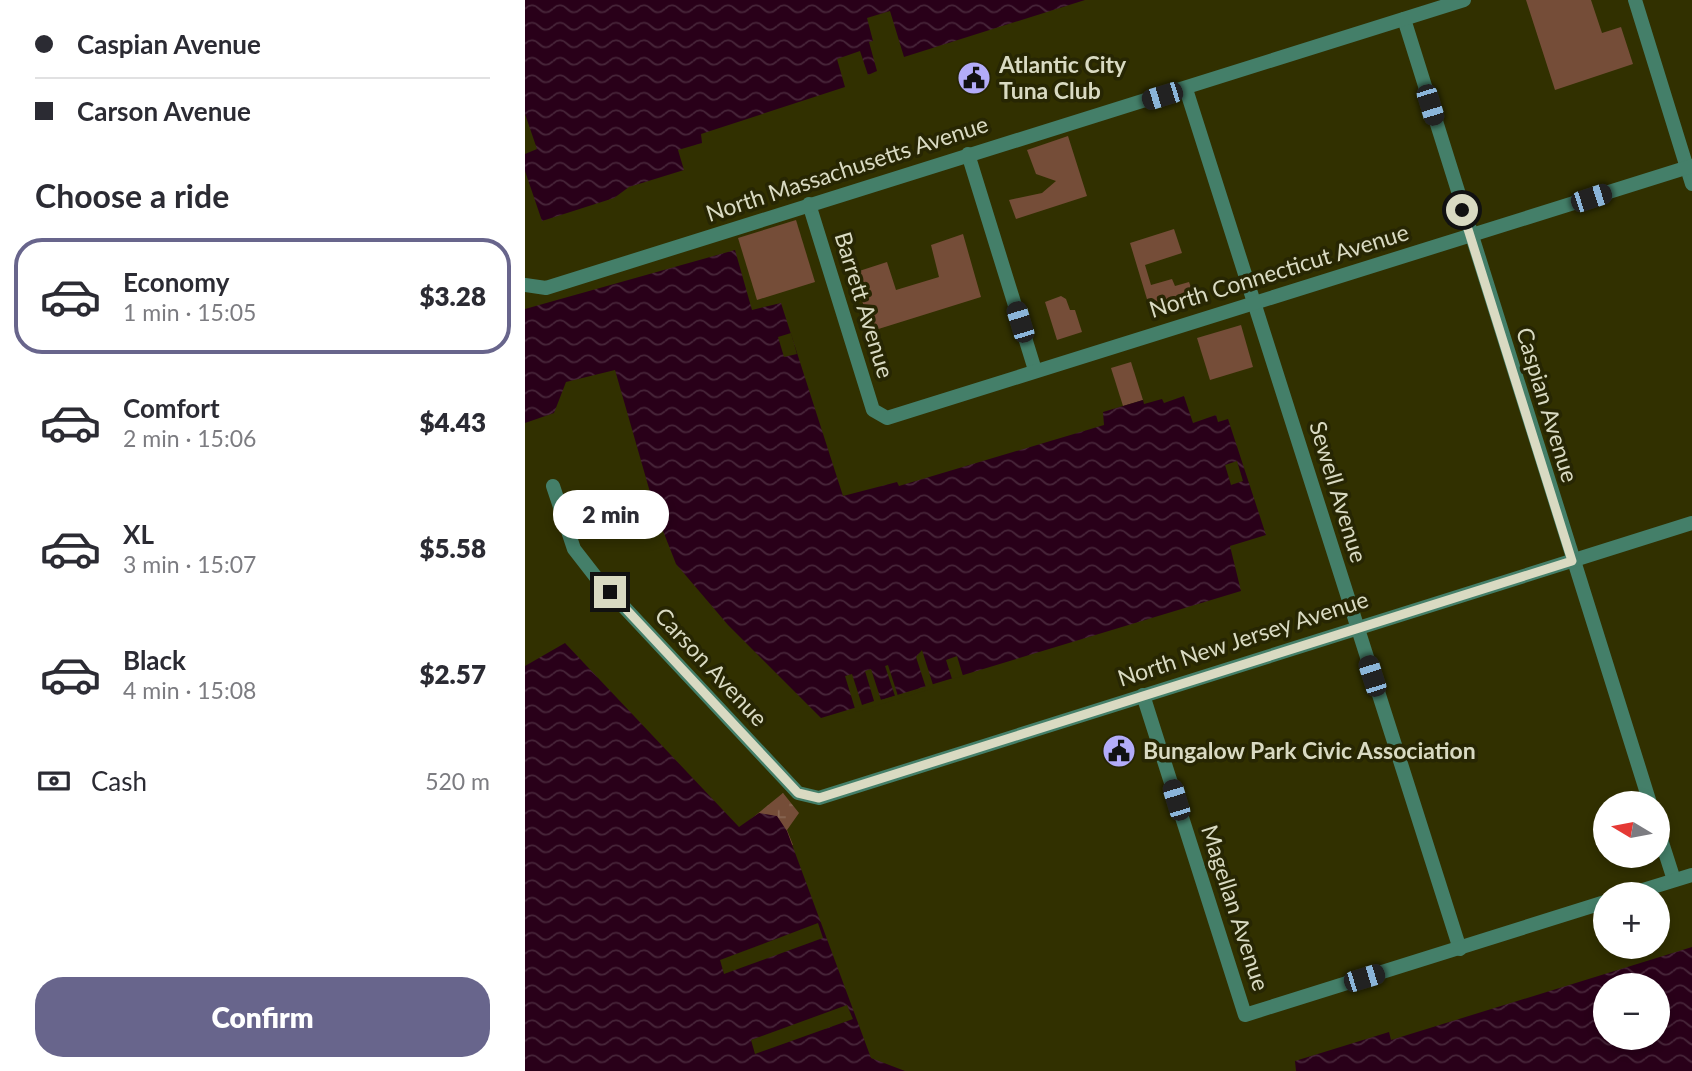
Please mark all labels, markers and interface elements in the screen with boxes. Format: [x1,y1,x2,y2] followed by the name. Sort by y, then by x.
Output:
[77,28,261,60] text: Caspian Avenue
[998,50,1127,104] place label: Atlantic City Tuna Club
[955,59,993,97] public building icon: Atlantic City Tuna Club
[1139,80,1186,112] car
[1414,82,1447,128] car
[77,95,251,127] text: Carson Avenue
[702,109,991,227] street label: North Massachusetts Avenue
[35,176,229,215] text: Choose a ride
[1568,182,1615,214] car
[1446,194,1478,226] route start
[1145,217,1412,323] street label: North Connecticut Avenue
[829,228,900,381] street label: Barrett Avenue
[39,265,102,328] icon: car
[123,266,229,298] text: Economy
[419,280,486,312] text: $3.28
[123,298,256,326] text: 1 min · 15:05
[1004,299,1037,345] car
[1511,324,1585,486] street label: Caspian Avenue
[39,391,102,454] icon: car
[123,392,220,424] text: Comfort
[419,406,486,438] text: $4.43
[1304,418,1374,566] street label: Sewell Avenue
[123,424,256,452] text: 2 min · 15:06
[552,490,668,540] callout: 2 min
[582,500,640,528] text: 2 min
[39,517,102,580] icon: car
[123,518,154,550] text: XL
[419,532,486,564] text: $5.58
[123,550,256,578] text: 3 min · 15:07
[594,576,626,608] route end
[1114,584,1371,692] street label: North New Jersey Avenue
[650,601,774,732] street label: Carson Avenue
[39,643,102,706] icon: car
[123,644,186,676] text: Black
[1356,653,1389,699] car
[419,658,486,690] text: $2.57
[123,676,256,704] text: 4 min · 15:08
[1100,732,1138,770] public building icon: Bungalow Park Civic Association
[1143,736,1476,764] place label: Bungalow Park Civic Association
[35,762,73,800] icon: cash
[91,765,147,797] text: Cash
[425,767,490,795] text: 520 m
[1160,777,1193,823] car
[1593,791,1669,868] north arrow
[1593,791,1670,1050] map controls
[1196,821,1276,994] street label: Magellan Avenue
[1593,882,1670,959] button: +
[1341,962,1388,994] car
[1593,973,1670,1050] button: −
[35,977,490,1057] button: Confirm

